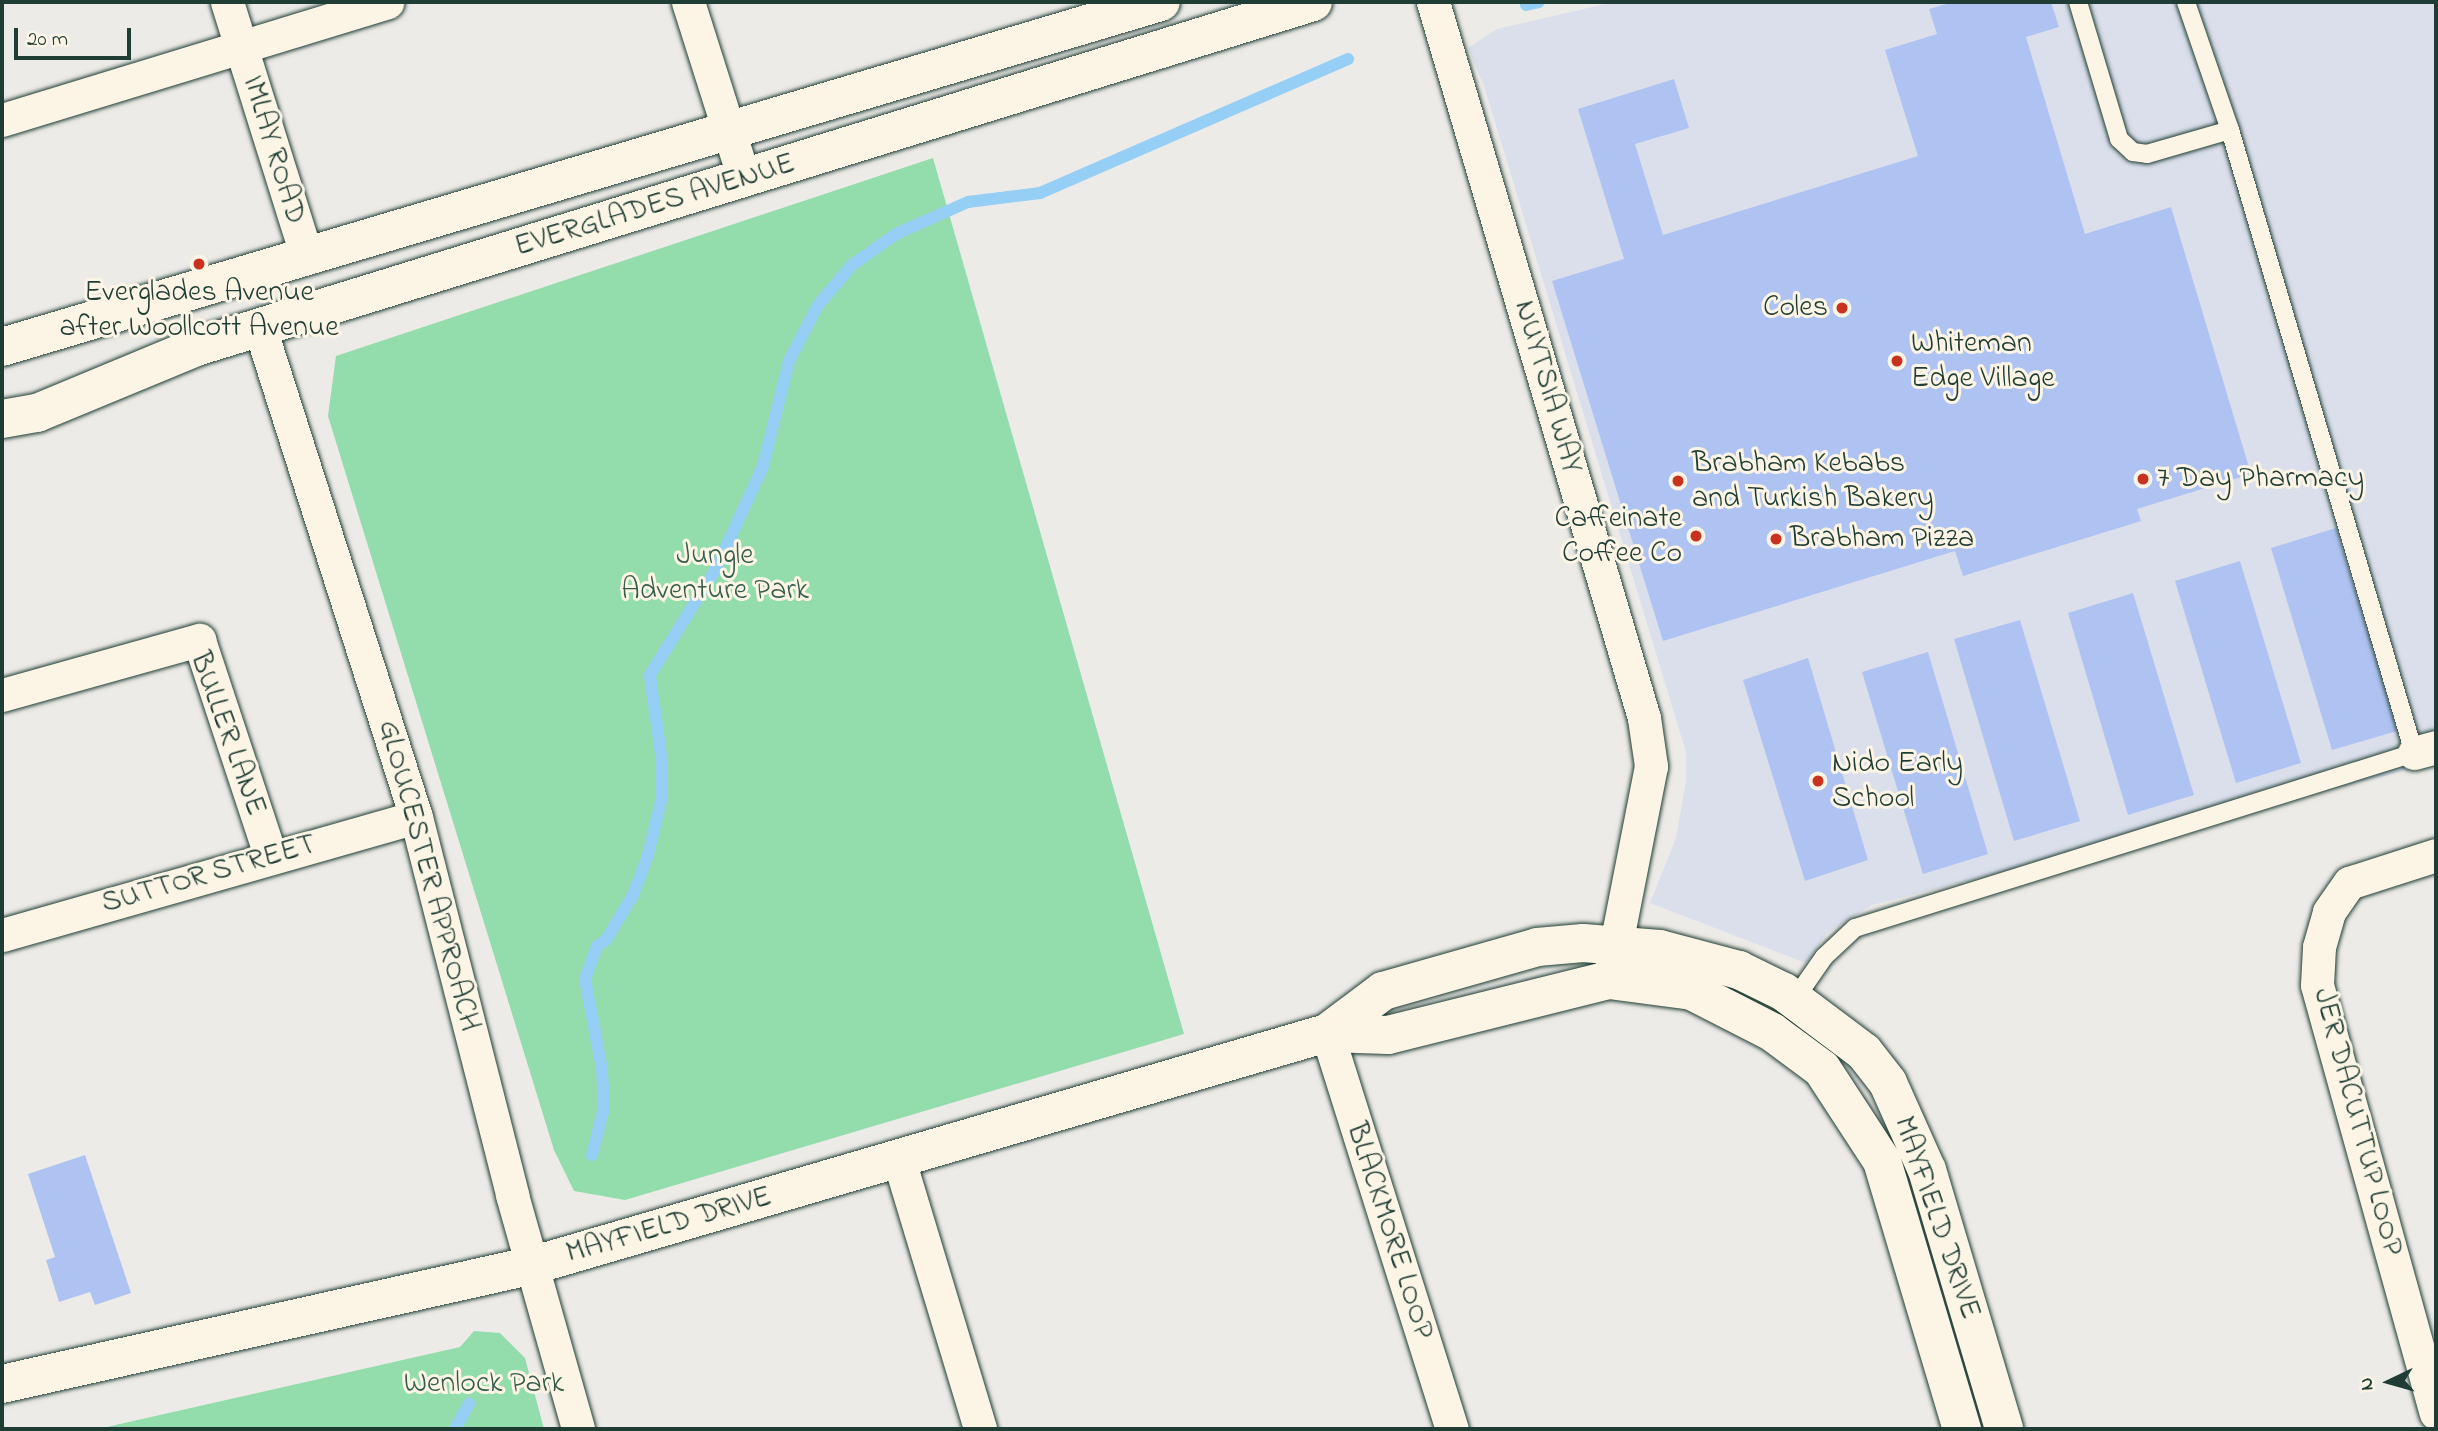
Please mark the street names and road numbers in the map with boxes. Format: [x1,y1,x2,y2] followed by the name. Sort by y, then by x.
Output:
[233,71,313,229] street label: IMLAY ROAD
[511,146,799,266] street label: EVERGLADES AVENUE
[1505,297,1589,477] street label: NUYTSIA WAY
[181,647,273,821] street label: BULLER LANE
[369,717,487,1035] street label: GLOUCESTER APPROACH
[98,827,320,923] street label: SUTTOR STREET
[2304,984,2410,1260] street label: JER DACUTTUP LOOP
[1884,1112,1988,1324] street label: MAYFIELD DRIVE
[1337,1118,1441,1344] street label: BLACKMORE LOOP
[562,1179,776,1273] street label: MAYFIELD DRIVE

